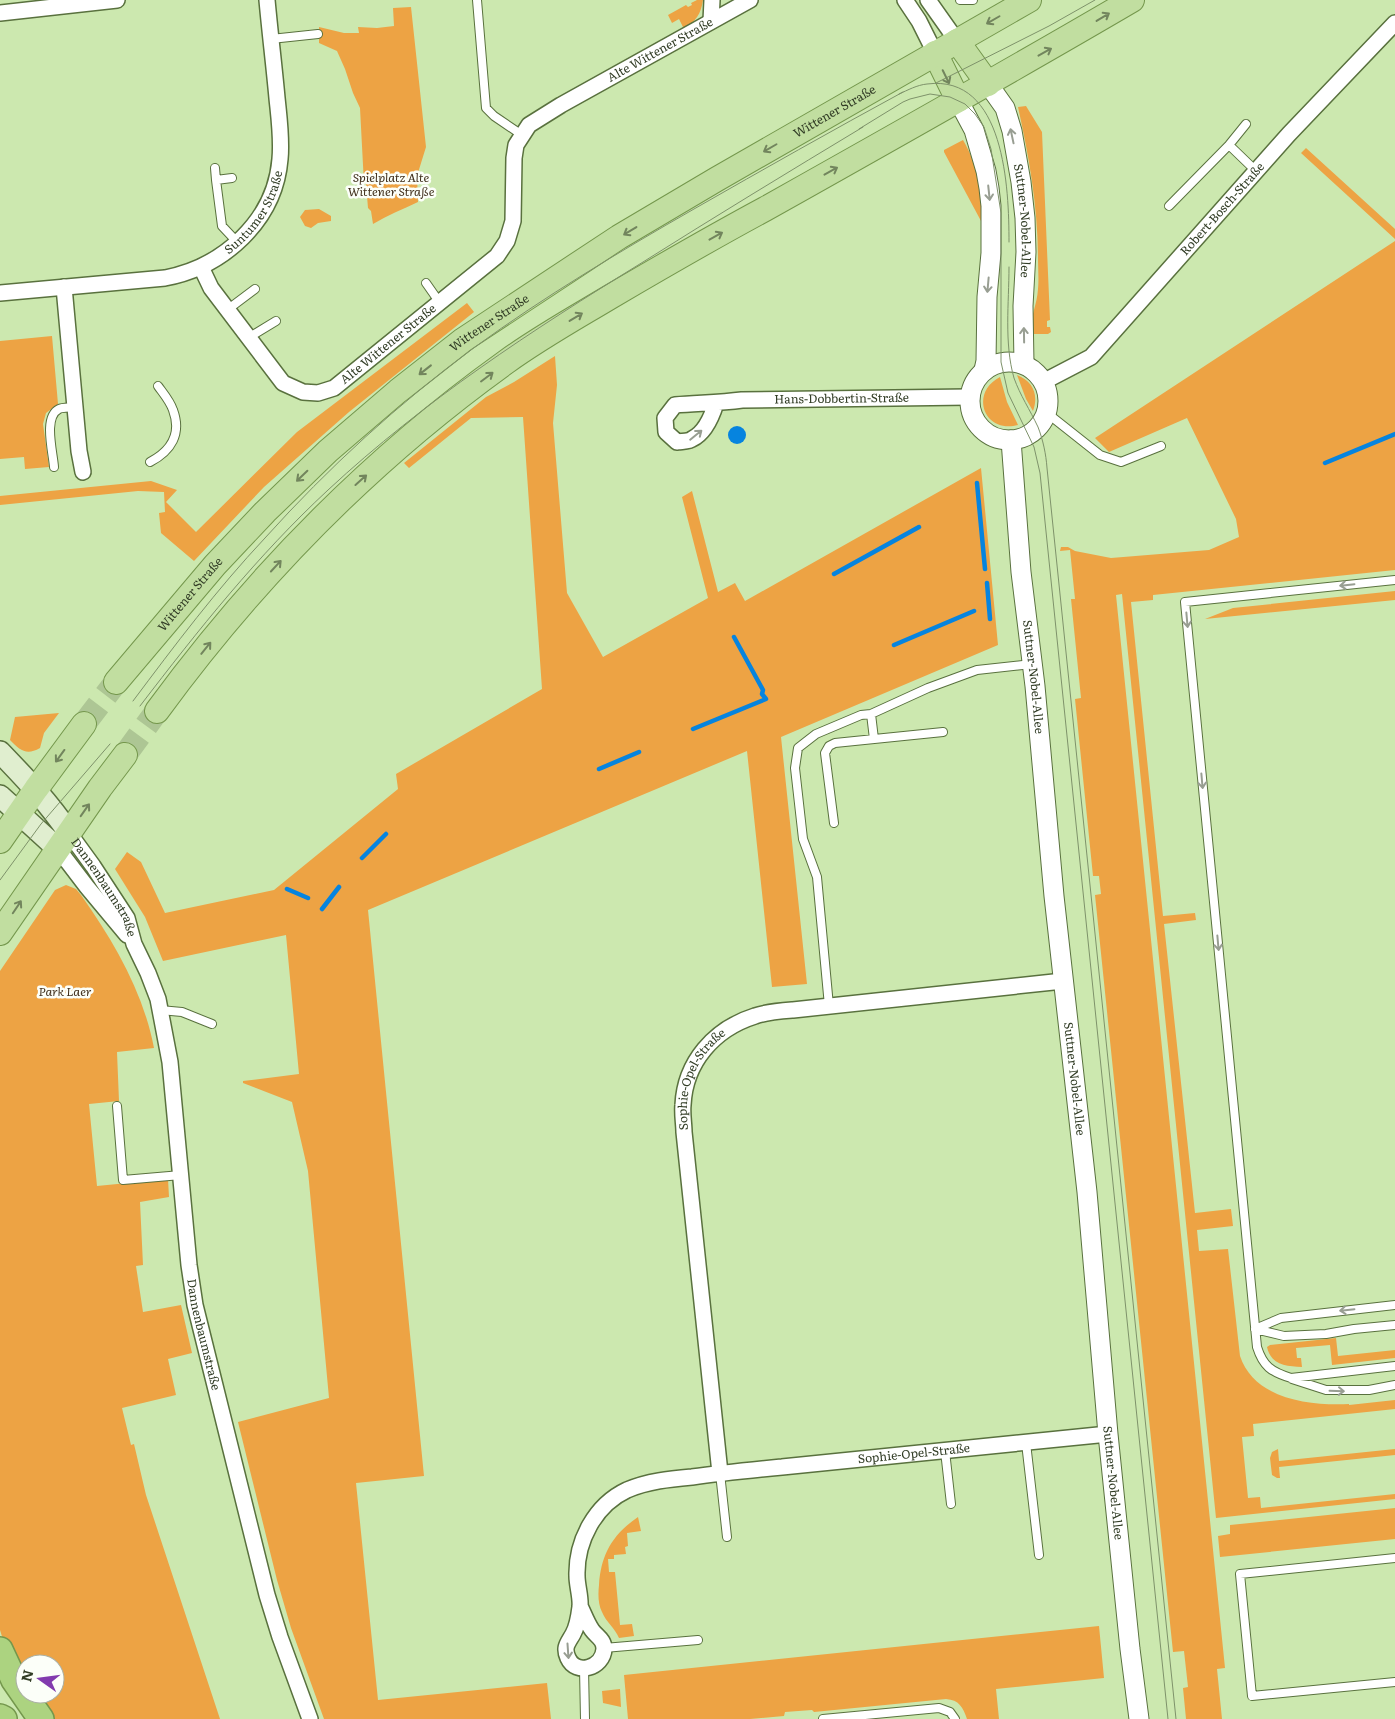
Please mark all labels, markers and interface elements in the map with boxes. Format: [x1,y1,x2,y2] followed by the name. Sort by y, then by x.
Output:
[603,12,716,86] street label: Alte Wittener Straße
[1095,12,1109,22] one-way arrow
[985,15,1000,25] one-way arrow
[1037,46,1051,56] one-way arrow
[942,69,952,84] one-way arrow
[789,80,879,142] street label: Wittener Straße
[1007,128,1016,144] one-way arrow
[764,144,778,154] one-way arrow
[1175,158,1268,259] street label: Robert-Bosch-Straße
[1010,162,1036,278] street label: Suttner-Nobel-Allee
[824,166,838,176] one-way arrow
[348,168,435,200] park label: Spielplatz Alte Wittener Straße
[220,169,286,258] street label: Suntumer Straße
[984,185,994,201] one-way arrow
[624,226,638,236] one-way arrow
[708,230,723,240] one-way arrow
[983,277,992,293] one-way arrow
[445,289,532,356] street label: Wittener Straße
[336,299,439,388] street label: Alte Wittener Straße
[568,312,582,322] one-way arrow
[1019,327,1029,344] one-way arrow
[419,364,432,375] one-way arrow
[480,371,493,382] one-way arrow
[774,388,909,408] street label: Hans-Dobbertin-Straße
[689,430,703,440] one-way arrow
[296,470,308,482] one-way arrow
[355,474,368,486] one-way arrow
[153,552,226,635] street label: Wittener Straße
[270,560,282,572] one-way arrow
[1339,580,1355,590] one-way arrow
[1182,611,1192,627] one-way arrow
[1019,619,1049,734] street label: Suttner-Nobel-Allee
[200,642,211,655] one-way arrow
[54,749,65,762] one-way arrow
[1198,773,1207,789] one-way arrow
[80,804,90,818] one-way arrow
[67,834,142,938] street label: Dannenbaumstraße
[12,900,22,914] one-way arrow
[1213,935,1223,951] one-way arrow
[39,982,92,1000] park label: Park Laer
[1060,1021,1091,1136] street label: Suttner-Nobel-Allee
[673,1023,729,1131] street label: Sophie-Opel-Straße
[183,1277,226,1392] street label: Dannenbaumstraße
[1339,1305,1355,1315] one-way arrow
[1328,1386,1345,1396] one-way arrow
[1099,1425,1129,1541] street label: Suttner-Nobel-Allee
[857,1438,971,1467] street label: Sophie-Opel-Straße
[563,1643,572,1659] one-way arrow
[15,1654,65,1704] north arrow
[15,1667,38,1684] text: N

